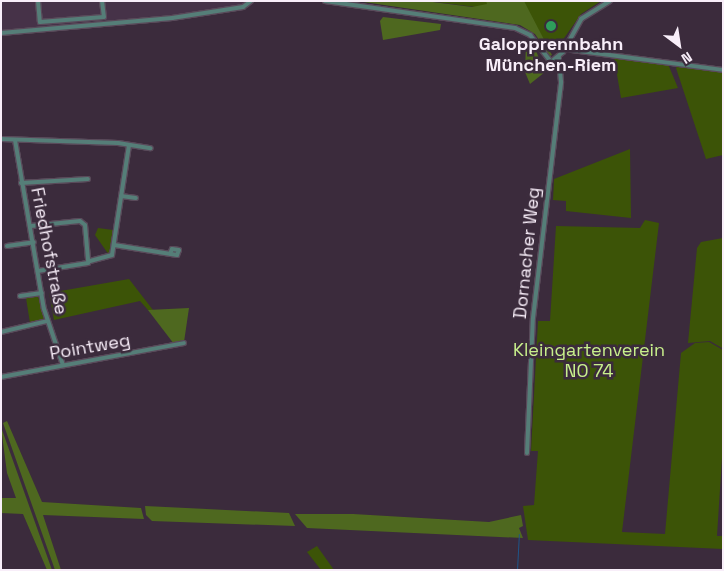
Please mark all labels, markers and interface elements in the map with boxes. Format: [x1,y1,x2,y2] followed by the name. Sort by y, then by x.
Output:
[545,20,557,32] marker: Galopprennbahn München-Riem
[654,20,704,70] north arrow
[479,34,623,76] place label: Galopprennbahn München-Riem
[678,48,695,68] text: N
[26,186,72,316] street label: Friedhofstraße
[509,186,545,320] street label: Dornacher Weg
[48,329,132,365] street label: Pointweg
[513,340,665,382] park label: Kleingartenverein NO 74

